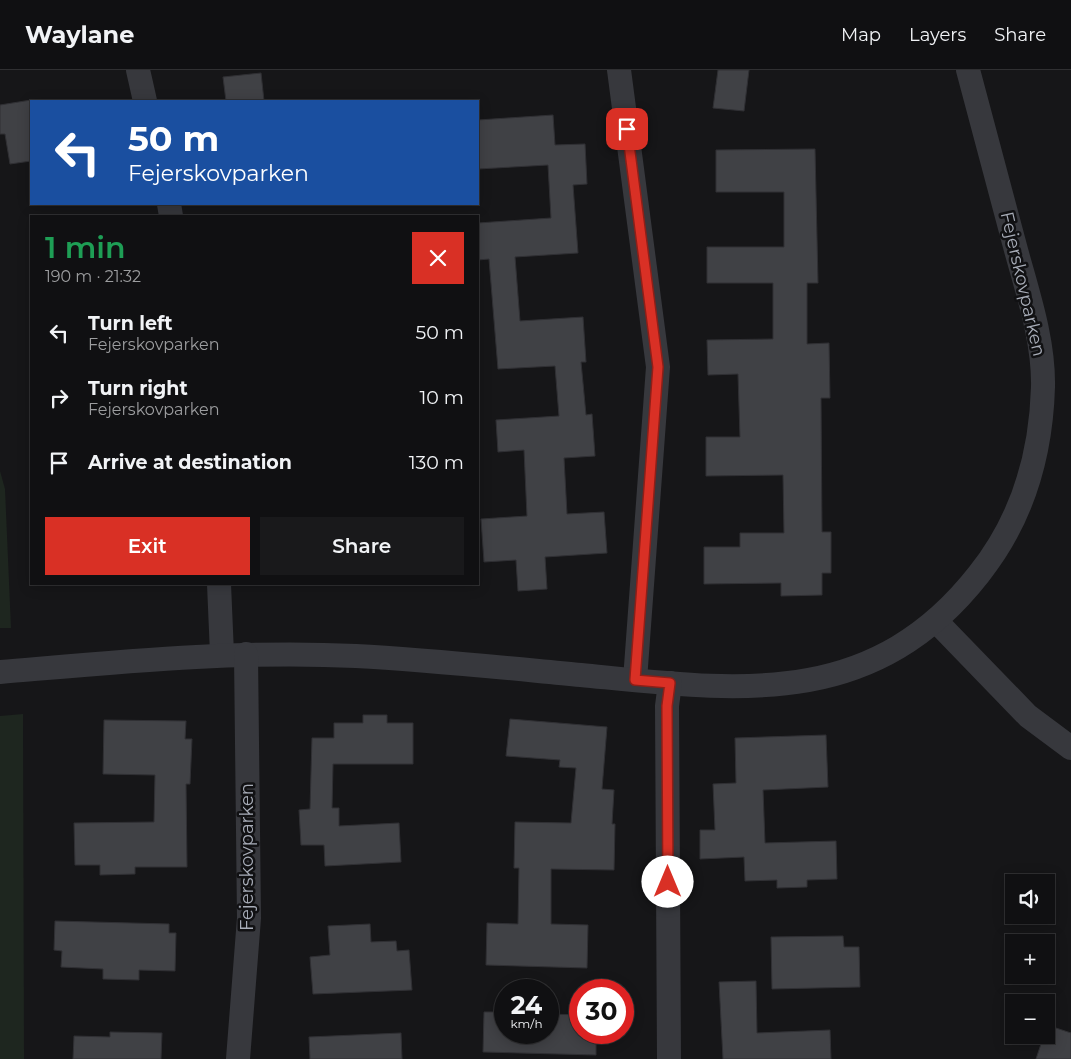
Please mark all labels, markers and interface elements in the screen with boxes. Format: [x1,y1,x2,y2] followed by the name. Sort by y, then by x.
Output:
[25,20,134,49] text: Waylane
[841,24,881,46] text: Map
[909,24,966,46] text: Layers
[994,24,1046,46] text: Share
[606,108,648,150] pin
[613,115,641,143] icon: arrive
[128,117,219,160] text: 50 m
[45,120,110,185] icon: left
[128,160,309,187] text: Fejerskovparken
[996,209,1050,359] street label: Fejerskovparken
[45,229,126,266] text: 1 min
[412,232,464,284] button: close
[45,267,141,286] text: 190 m · 21:32
[88,312,173,335] text: Turn left
[45,319,73,347] icon: left
[416,321,464,344] text: 50 m
[88,335,220,354] text: Fejerskovparken
[88,377,188,400] text: Turn right
[45,384,73,412] icon: right
[419,386,464,409] text: 10 m
[88,400,220,419] text: Fejerskovparken
[45,449,73,477] icon: arrive
[88,451,292,474] text: Arrive at destination
[409,451,464,474] text: 130 m
[45,517,250,575] button: Exit
[260,517,464,575] button: Share
[236,783,258,931] street label: Fejerskovparken
[641,855,693,907] position arrow
[1005,874,1055,1044] map controls
[1005,874,1055,924] button: sound
[1005,934,1055,984] button: +
[569,979,634,1044] speed limit sign: 30
[511,990,542,1020] text: 24
[1005,994,1055,1044] button: −
[510,1016,543,1031] text: km/h

